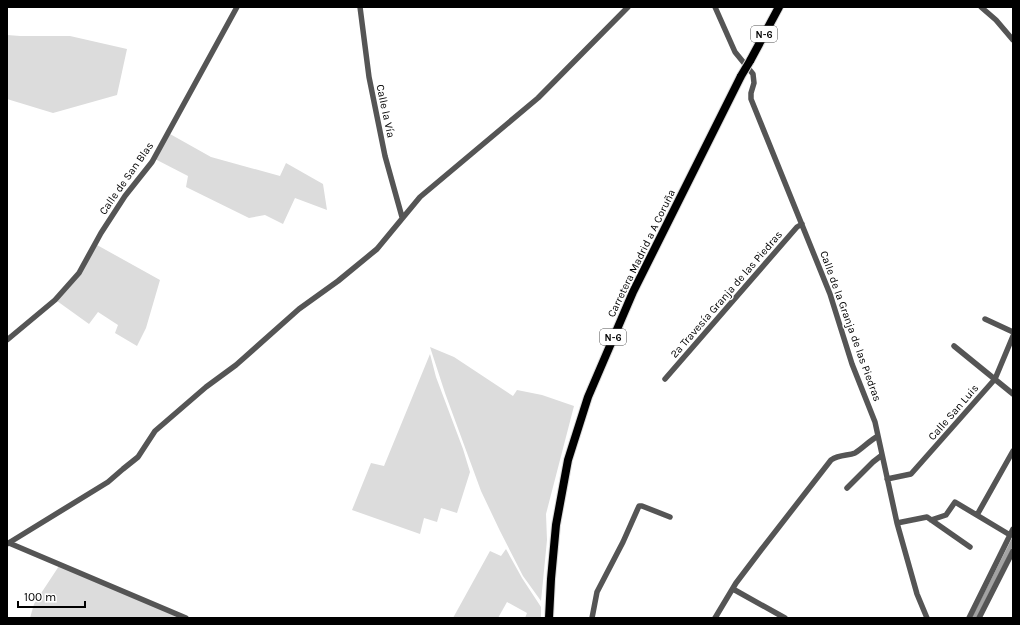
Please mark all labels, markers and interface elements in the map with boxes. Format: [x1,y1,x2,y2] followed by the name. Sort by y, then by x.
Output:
[751,26,777,42] road number: N-6
[373,83,398,139] street label: Calle la Vía
[97,139,156,217] street label: Calle de San Blas
[605,187,678,319] street label: Carretera Madrid a A Coruña
[668,228,785,361] street label: 2ª Travesía Granja de las Piedras
[817,249,884,403] street label: Calle de la Granja de las Piedras
[600,329,626,345] road number: N-6
[925,381,981,443] street label: Calle San Luis
[18,583,85,609] scale bar
[24,590,56,604] text: 100 m

